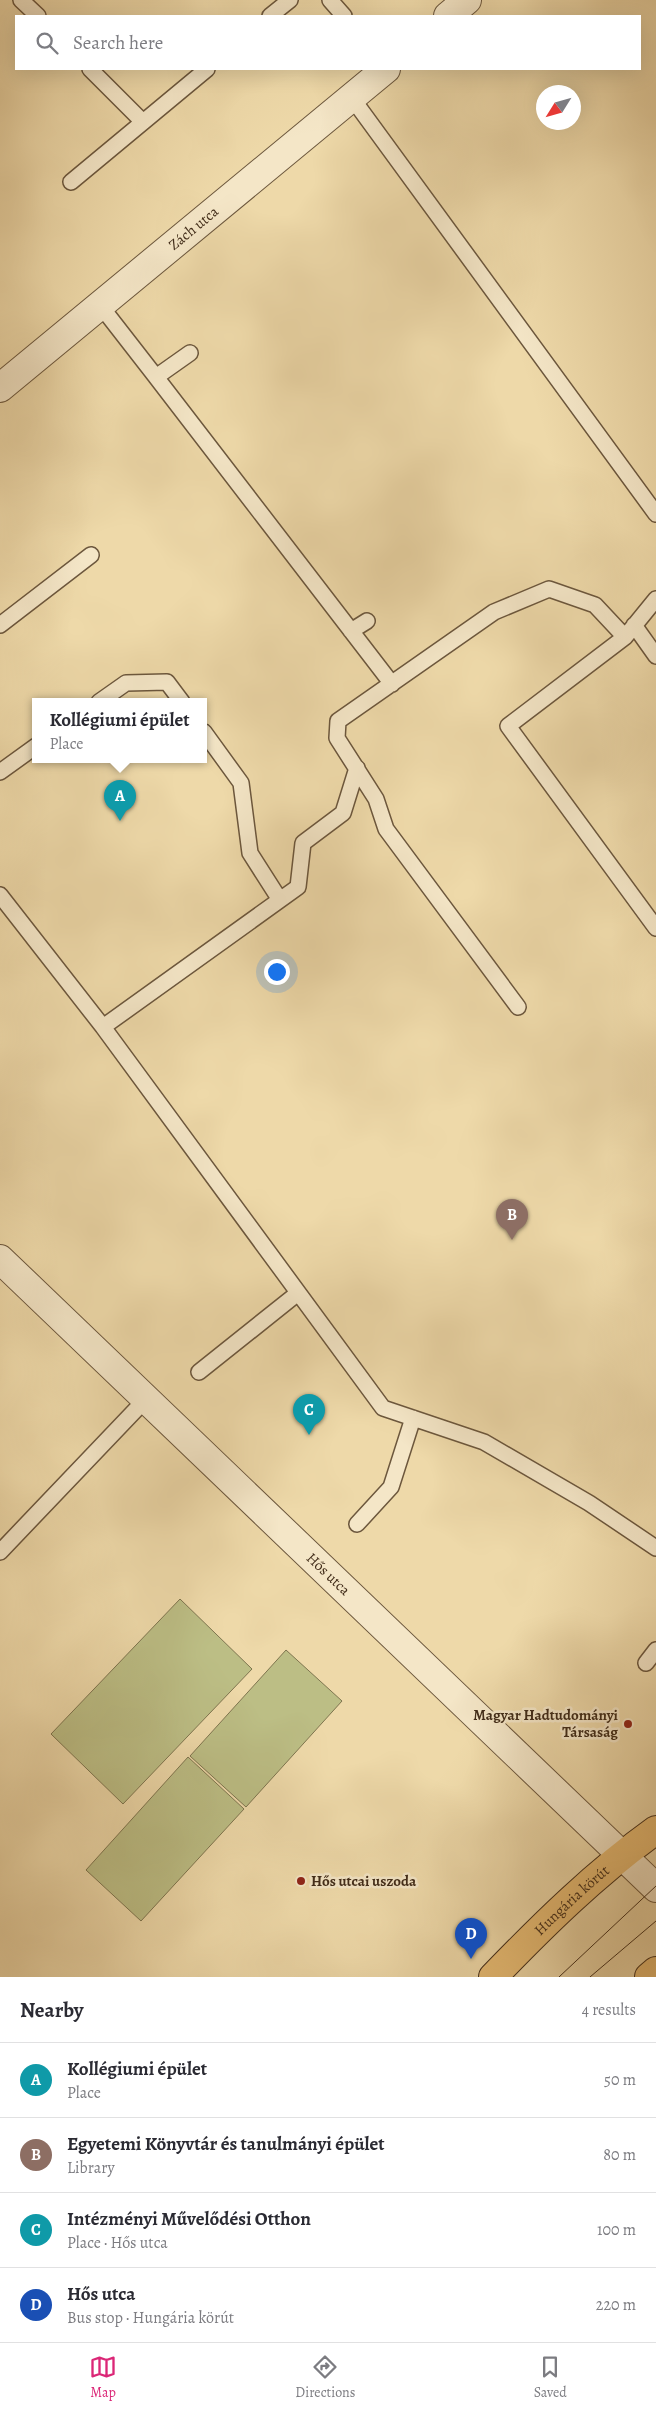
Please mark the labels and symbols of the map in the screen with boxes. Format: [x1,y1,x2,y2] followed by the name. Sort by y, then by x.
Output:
[536,85,581,130] north arrow
[164,202,223,255] street label: Zách utca
[104,780,136,821] pin: A
[264,959,290,985] your location
[496,1199,528,1240] pin: B
[293,1394,325,1435] pin: C
[302,1548,355,1600] street label: Hős utca
[473,1705,619,1742] place label: Magyar Hadtudományi Társaság
[622,1718,634,1730] marker: Magyar Hadtudományi Társaság
[530,1860,613,1940] street label: Hungária körút
[311,1871,417,1891] place label: Hős utcai uszoda
[295,1875,307,1887] marker: Hős utcai uszoda
[455,1918,487,1959] pin: D

